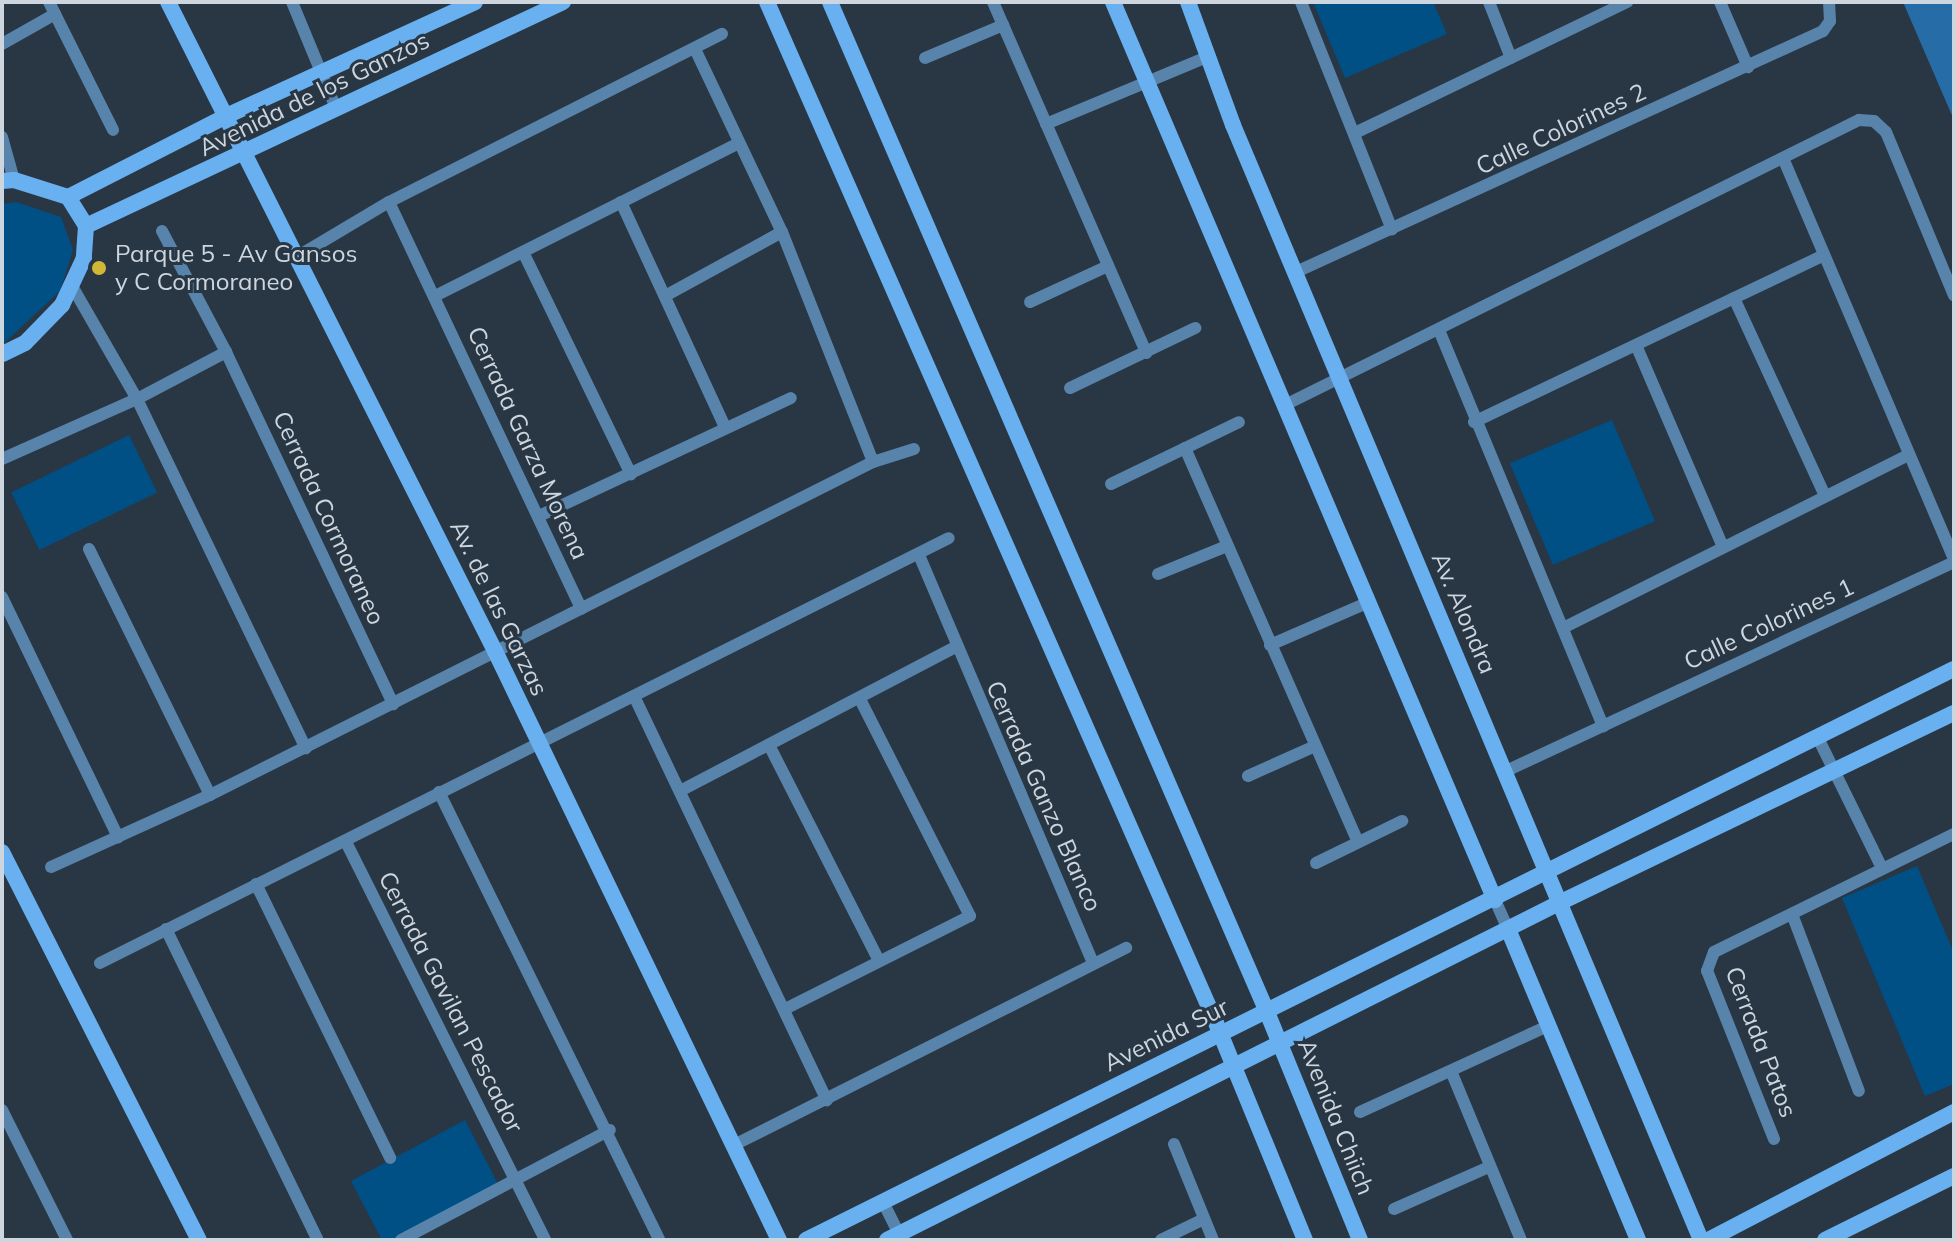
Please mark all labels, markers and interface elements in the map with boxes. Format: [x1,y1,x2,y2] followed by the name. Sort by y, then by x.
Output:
[194,26,434,162] street label: Avenida de los Ganzos
[1472,77,1650,181] street label: Calle Colorines 2
[115,240,357,296] place label: Parque 5 - Av Gansos y C Cormoraneo
[90,259,108,277] marker: Parque 5 - Av Gansos y C Cormoraneo
[461,322,595,564] street label: Cerrada Garza Morena
[267,407,391,629] street label: Cerrada Cormoraneo
[444,516,554,700] street label: Av. de las Garzas
[1426,548,1502,678] street label: Av. Alondra
[1680,572,1858,676] street label: Calle Colorines 1
[980,676,1108,916] street label: Cerrada Ganzo Blanco
[373,867,529,1137] street label: Cerrada Gavilan Pescador
[1719,963,1803,1121] street label: Cerrada Patos
[1099,992,1233,1078] street label: Avenida Sur
[1292,1035,1380,1199] street label: Avenida Chiich

